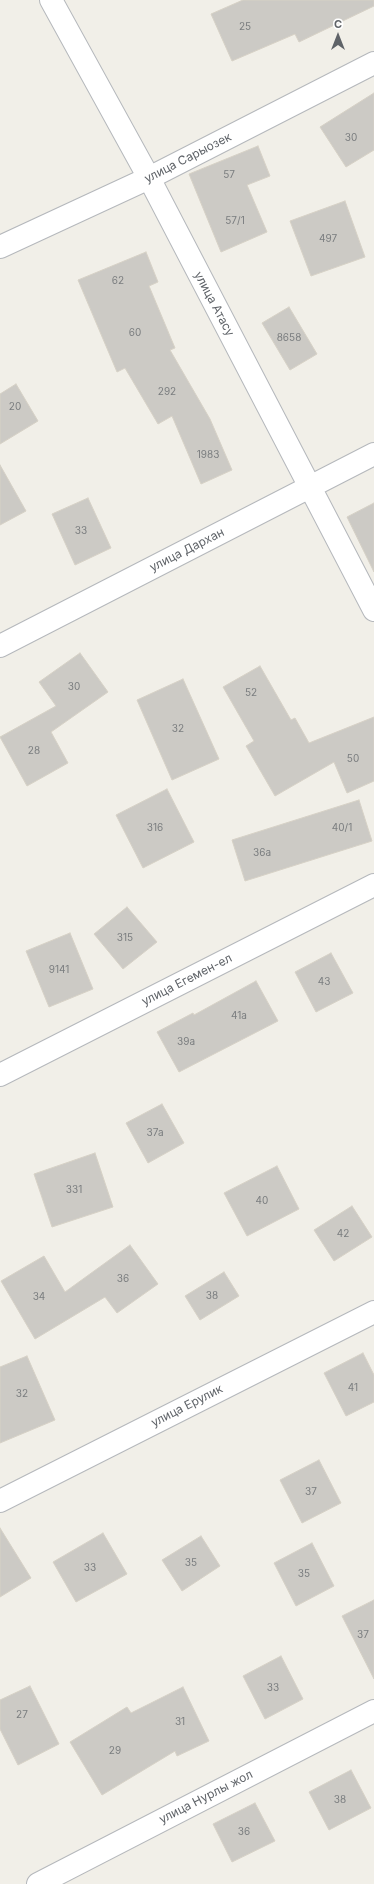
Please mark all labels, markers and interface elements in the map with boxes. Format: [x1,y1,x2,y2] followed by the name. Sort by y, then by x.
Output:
[318,16,358,56] north arrow
[334,17,342,31] text: С
[239,21,251,33] house number: 25
[142,130,234,186] street label: улица Сарыозек
[345,132,357,144] house number: 30
[223,169,235,181] house number: 57
[225,215,245,227] house number: 57/1
[319,233,337,245] house number: 497
[191,269,237,339] street label: улица Атасу
[112,275,124,287] house number: 62
[129,327,141,339] house number: 60
[277,332,301,344] house number: 8658
[158,386,176,398] house number: 292
[9,401,21,413] house number: 20
[197,449,219,461] house number: 1983
[75,525,87,537] house number: 33
[147,525,227,575] street label: улица Дархан
[68,681,80,693] house number: 30
[245,687,257,699] house number: 52
[172,723,184,735] house number: 32
[28,745,40,757] house number: 28
[347,753,359,765] house number: 50
[147,822,163,834] house number: 316
[332,822,352,834] house number: 40/1
[253,847,271,859] house number: 36а
[117,932,133,944] house number: 315
[139,951,235,1009] street label: улица Егемен-ел
[49,964,69,976] house number: 9141
[318,976,330,988] house number: 43
[231,1010,247,1022] house number: 41а
[177,1036,195,1048] house number: 39а
[147,1127,163,1139] house number: 37а
[66,1184,82,1196] house number: 331
[256,1195,268,1207] house number: 40
[337,1228,349,1240] house number: 42
[117,1273,129,1285] house number: 36
[206,1290,218,1302] house number: 38
[33,1291,45,1303] house number: 34
[149,1382,225,1430] street label: улица Ерулик
[348,1382,358,1394] house number: 41
[16,1388,28,1400] house number: 32
[305,1486,317,1498] house number: 37
[185,1557,197,1569] house number: 35
[84,1562,96,1574] house number: 33
[298,1568,310,1580] house number: 35
[357,1629,369,1641] house number: 37
[267,1682,279,1694] house number: 33
[16,1709,28,1721] house number: 27
[175,1716,185,1728] house number: 31
[109,1745,121,1757] house number: 29
[157,1767,255,1827] street label: улица Нурлы жол
[334,1794,346,1806] house number: 38
[238,1826,250,1838] house number: 36

